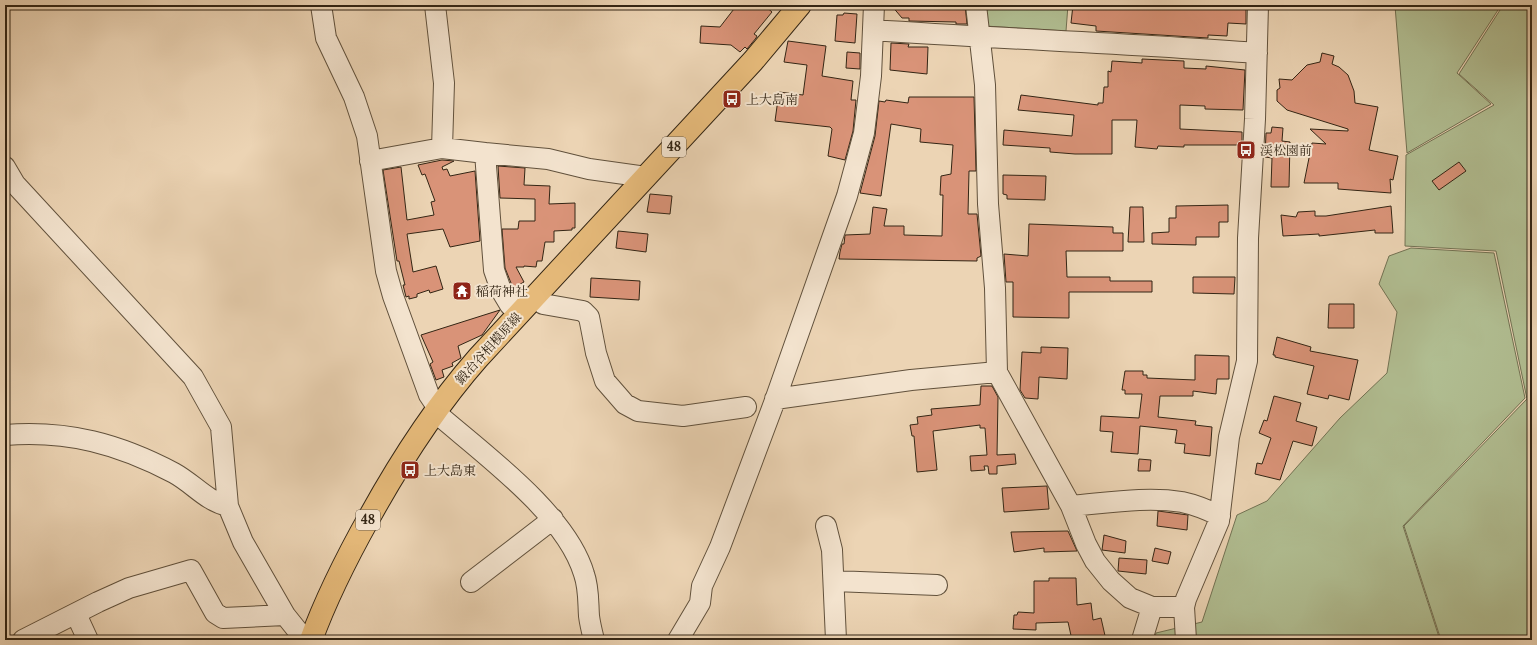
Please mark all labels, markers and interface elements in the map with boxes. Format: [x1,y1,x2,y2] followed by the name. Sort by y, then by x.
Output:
[721,88,743,110] bus stop icon: 上大島南
[746,91,798,107] place label: 上大島南
[662,137,686,157] road number: 48
[1235,139,1257,161] bus stop icon: 渓松園前
[1260,142,1312,158] place label: 渓松園前
[451,280,473,302] temple icon: 稲荷神社
[476,283,528,299] place label: 稲荷神社
[452,309,524,387] street label: 鍛冶谷相模原線
[399,459,421,481] bus stop icon: 上大島東
[424,462,476,478] place label: 上大島東
[356,510,380,530] road number: 48

